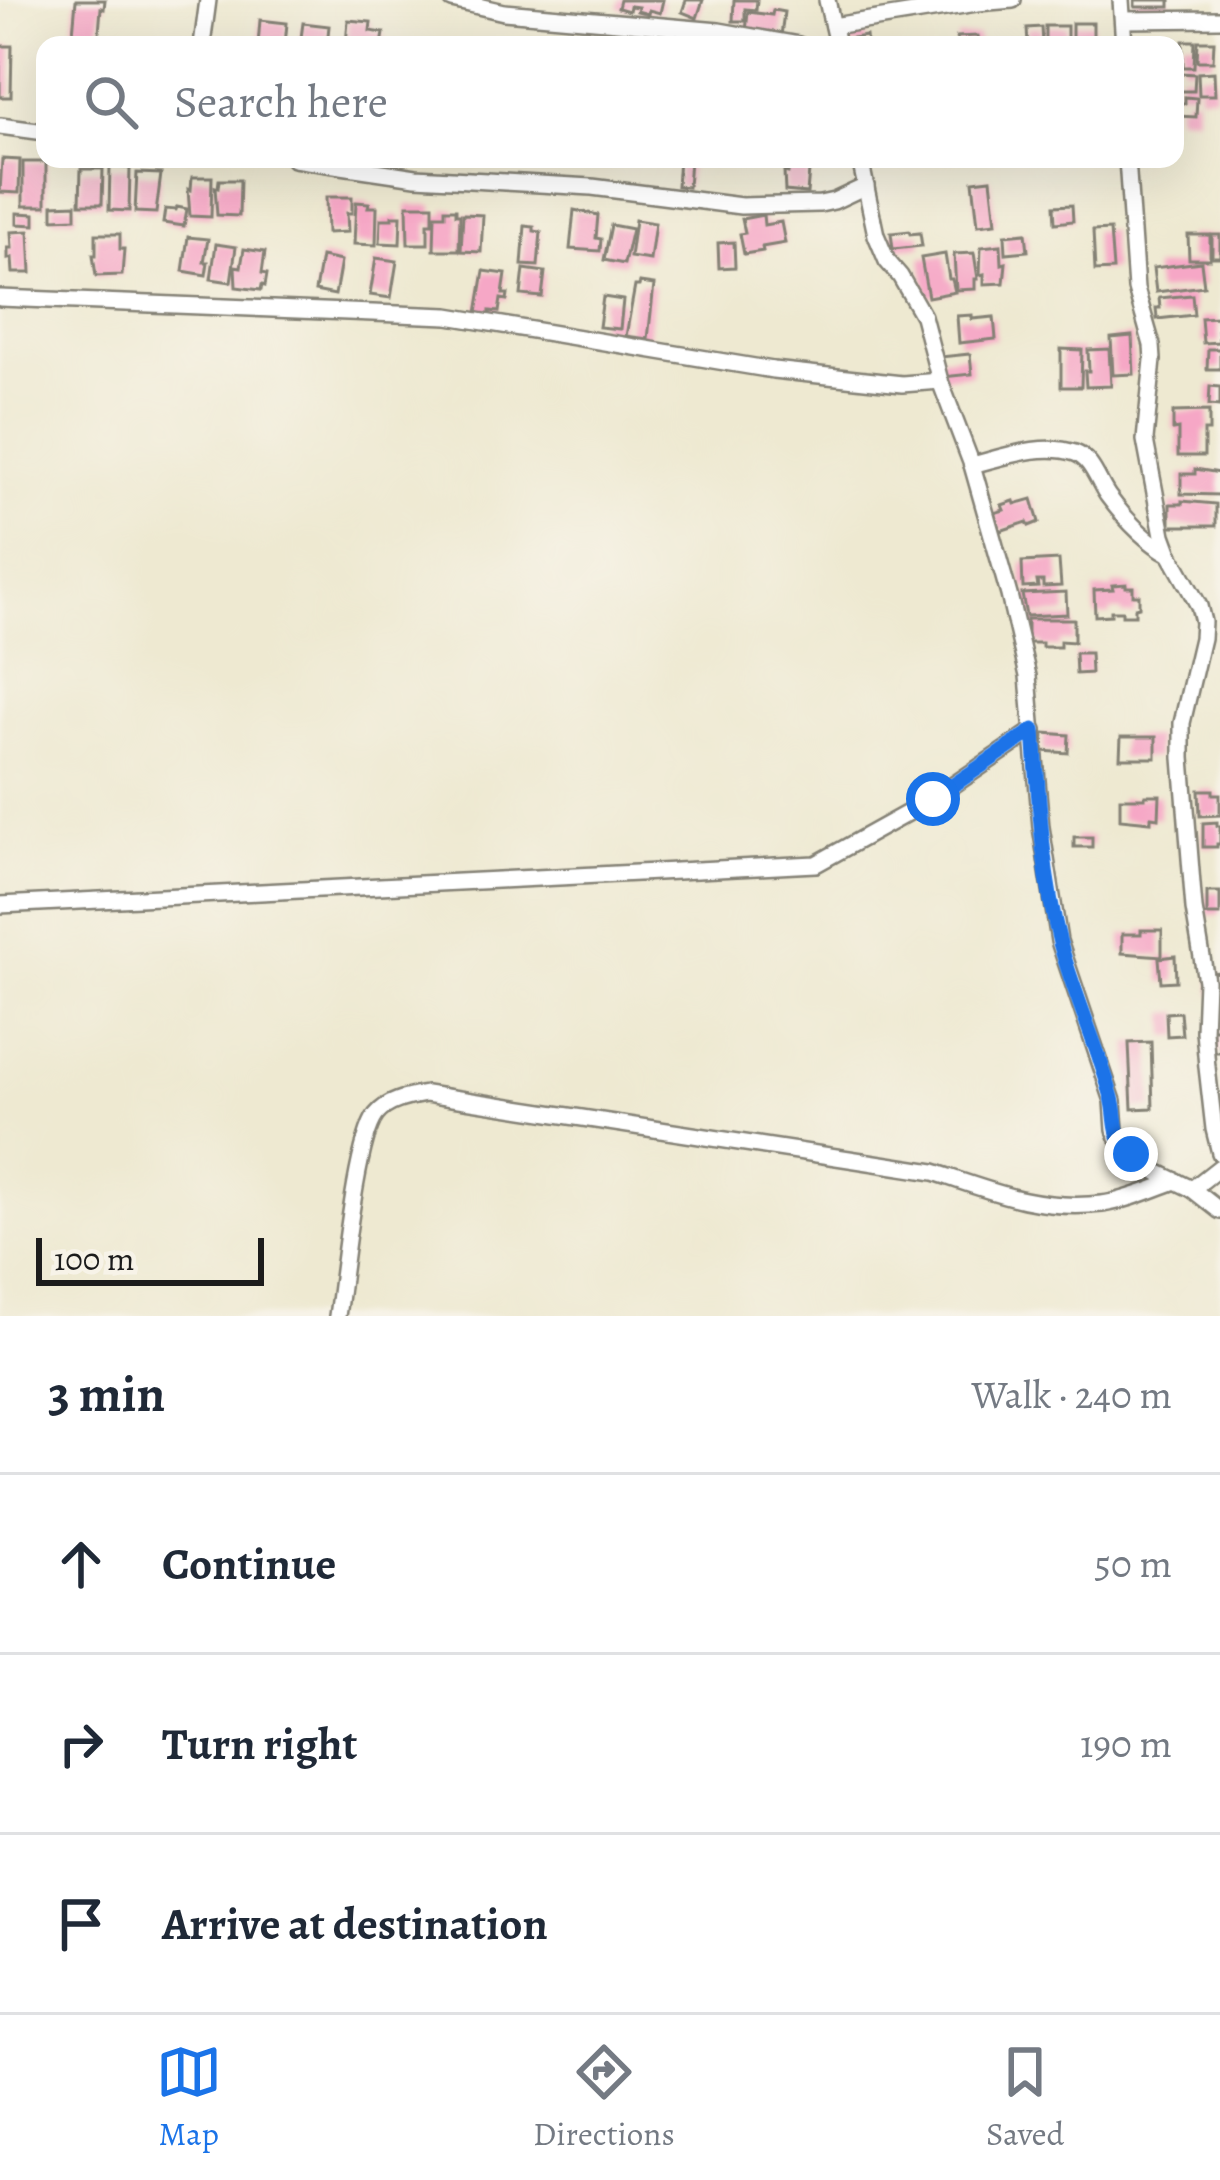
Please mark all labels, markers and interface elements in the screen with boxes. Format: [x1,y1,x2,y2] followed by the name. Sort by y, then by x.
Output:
[36,36,1184,168] search box
[78,69,144,135] icon: search
[174,71,388,133] text: Search here
[906,772,960,826] route start
[1104,1127,1158,1181] route end
[36,1232,264,1285] scale bar
[54,1236,134,1281] text: 100 m
[48,1359,165,1429] text: 3 min
[971,1368,1172,1421] text: Walk · 240 m
[48,1531,114,1597] icon: ahead
[162,1533,336,1595] text: Continue
[1094,1537,1172,1590] text: 50 m
[48,1711,114,1777] icon: right
[162,1713,357,1775] text: Turn right
[1080,1717,1172,1770] text: 190 m
[48,1891,114,1957] icon: arrive
[162,1893,548,1955] text: Arrive at destination
[156,2039,222,2156] tab: Map
[533,2039,675,2156] tab: Directions
[986,2039,1064,2156] tab: Saved

